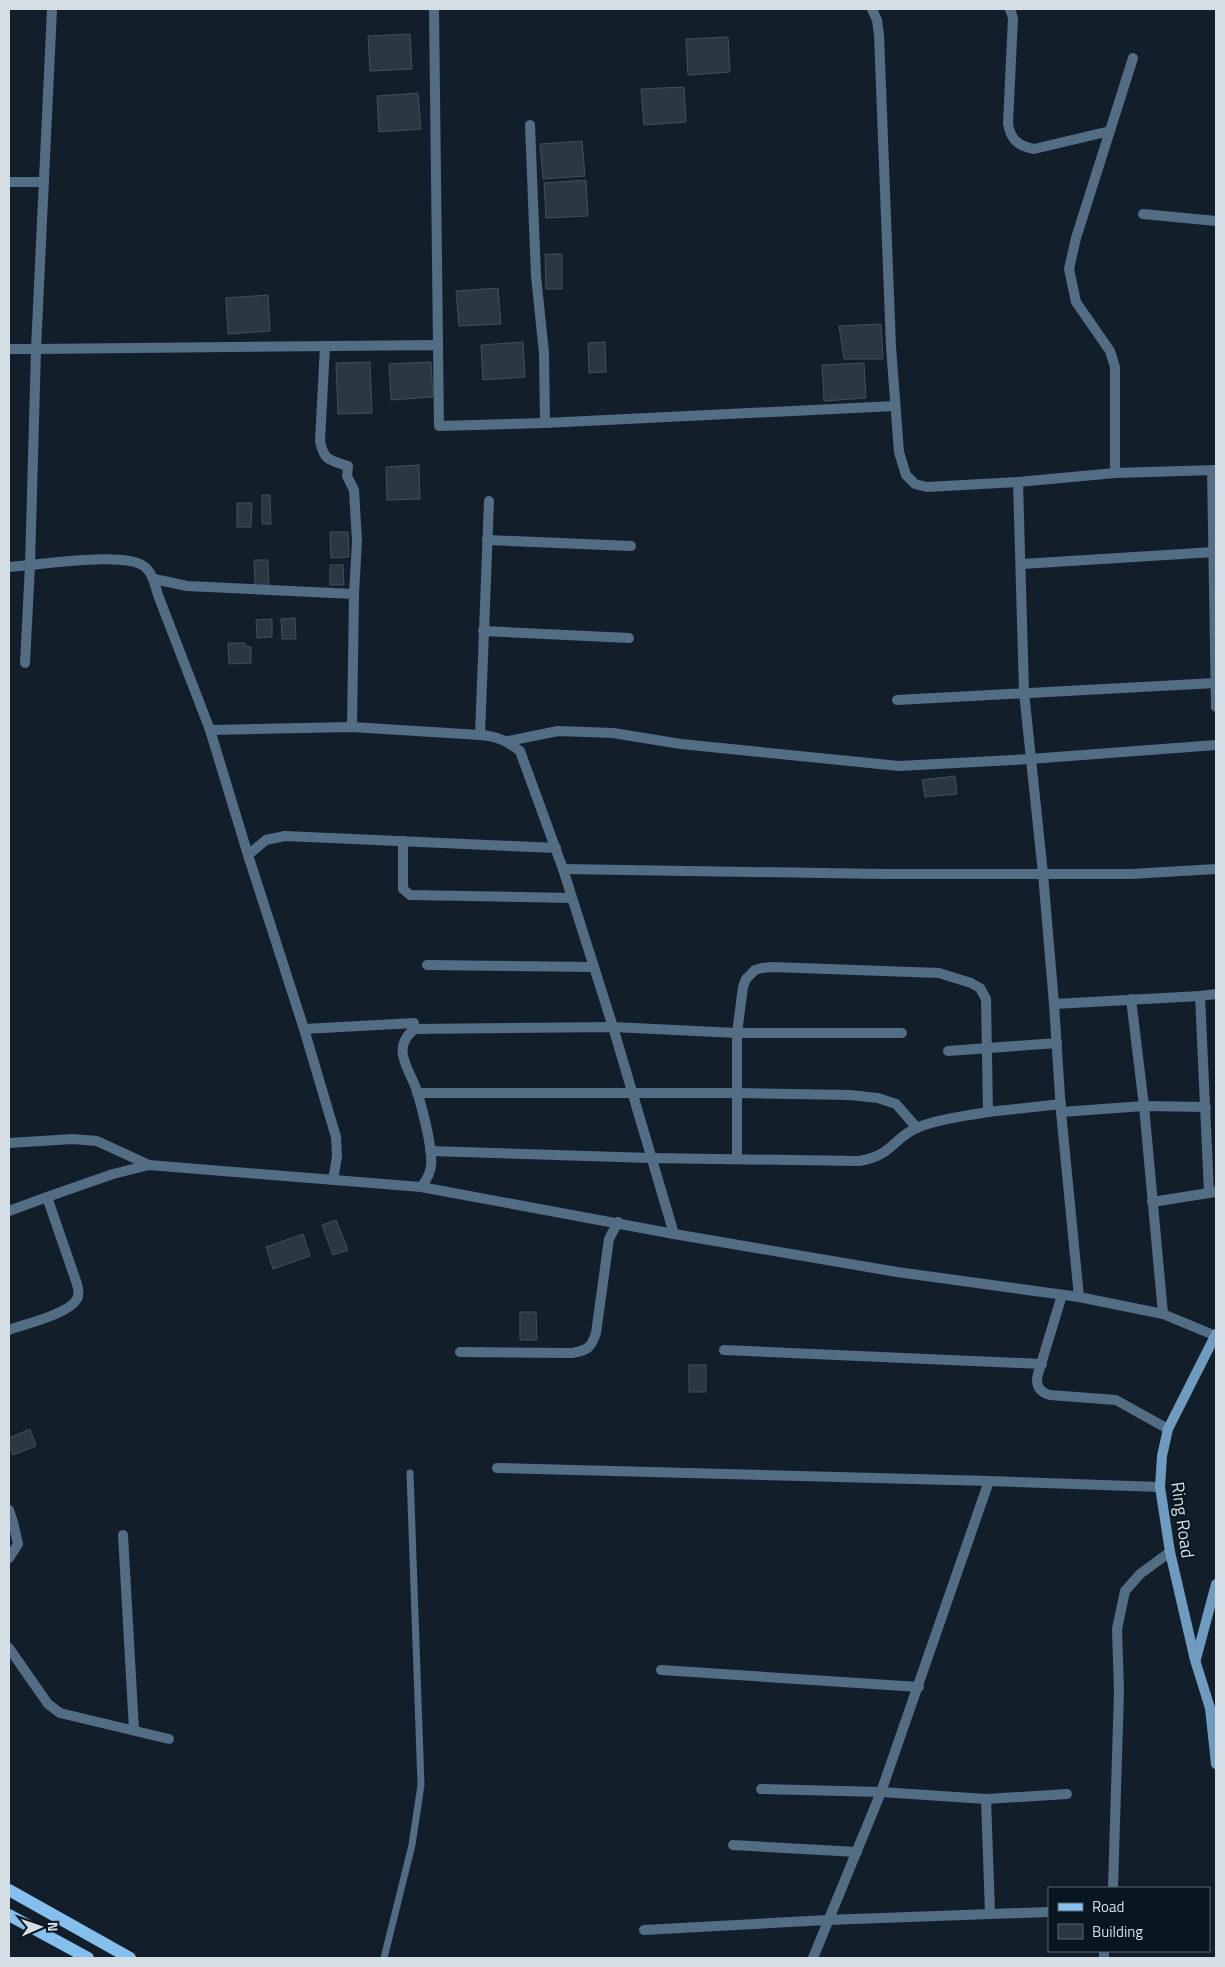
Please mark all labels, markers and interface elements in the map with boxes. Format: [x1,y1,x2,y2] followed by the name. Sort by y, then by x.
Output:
[1164,1480,1202,1560] street label: Ring Road
[1048,1887,1210,1952] legend
[1092,1895,1124,1918] text: Road
[15,1902,65,1952] north arrow
[1092,1920,1143,1943] text: Building
[43,1921,64,1932] text: N

